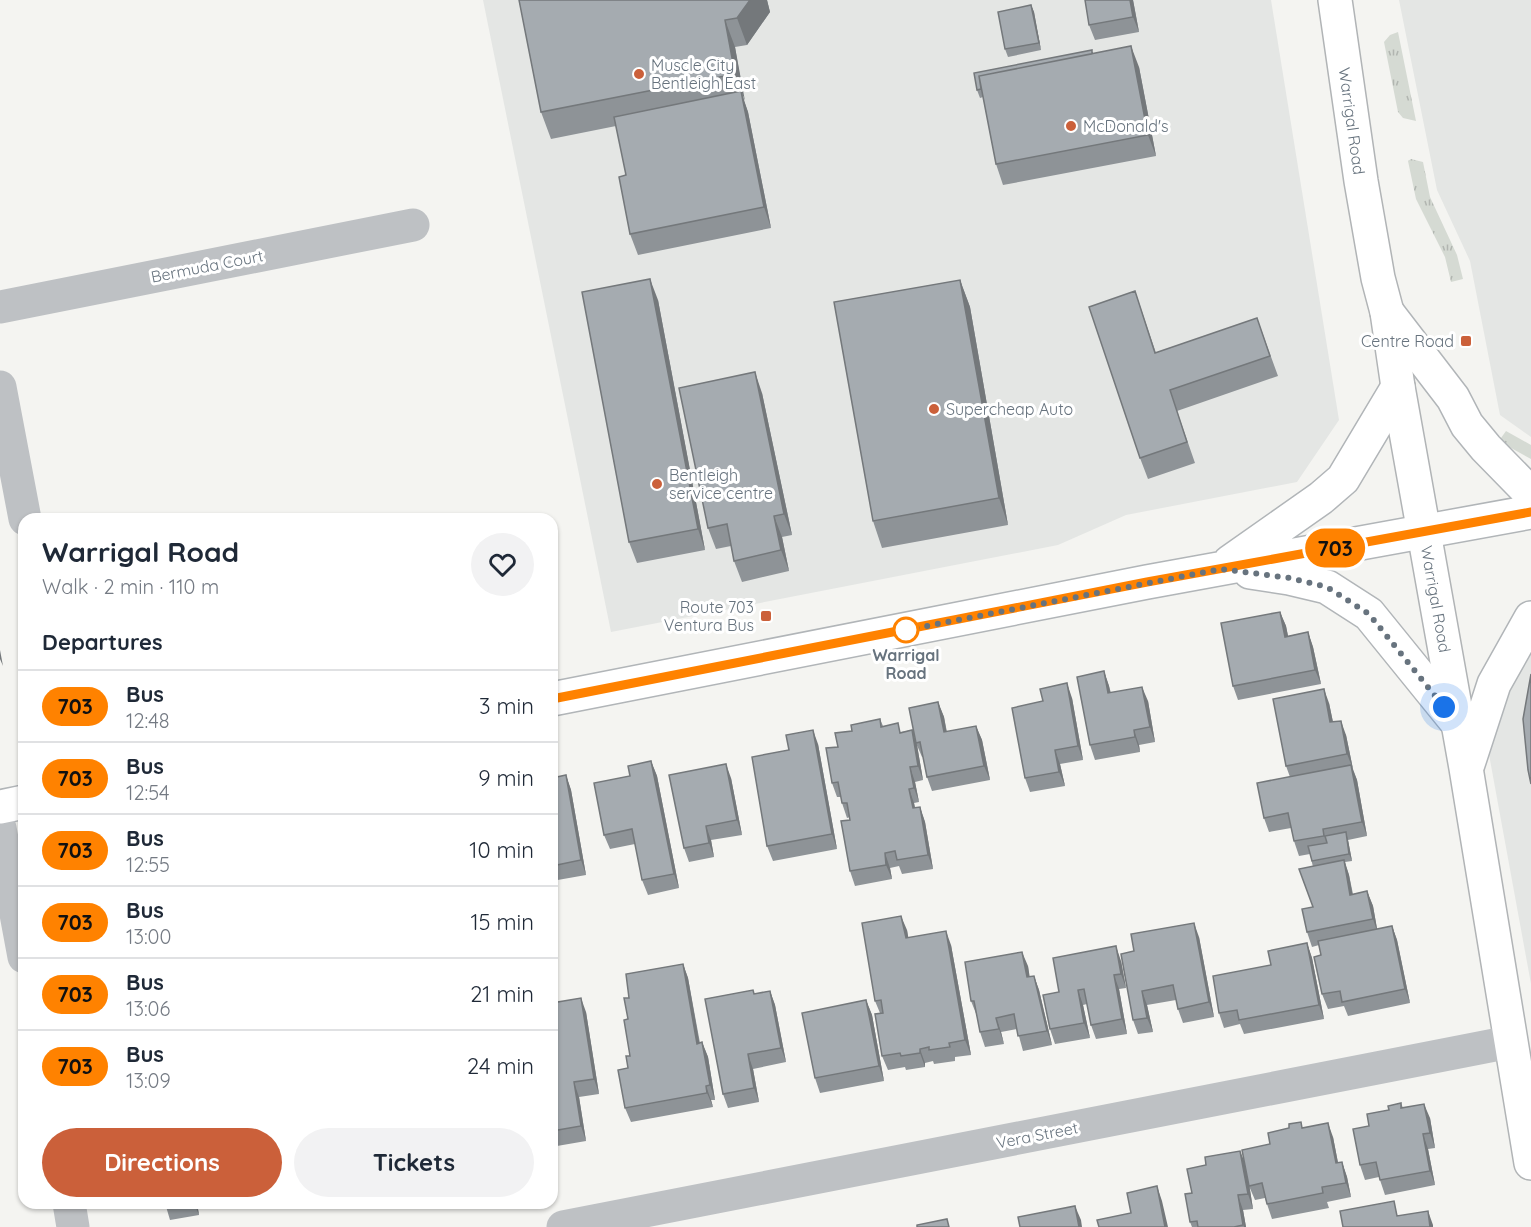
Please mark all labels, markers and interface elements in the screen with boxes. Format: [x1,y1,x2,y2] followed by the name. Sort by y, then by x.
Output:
[651,55,756,93] place label: Muscle City Bentleigh East
[1335,66,1369,176] street label: Warrigal Road
[632,67,646,81] marker: Muscle City Bentleigh East
[1083,116,1169,136] place label: McDonald's
[1064,119,1078,133] marker: McDonald's
[149,245,265,287] street label: Bermuda Court
[1361,331,1454,351] place label: Centre Road
[1459,334,1473,348] marker: Centre Road
[946,399,1073,419] place label: Supercheap Auto
[927,402,941,416] marker: Supercheap Auto
[669,465,773,503] place label: Bentleigh service centre
[650,477,664,491] marker: Bentleigh service centre
[1300,528,1370,568] line badge: 703
[471,533,534,596] button: heart
[42,534,239,569] text: Warrigal Road
[1317,535,1353,561] text: 703
[1417,544,1455,654] street label: Warrigal Road
[42,574,219,599] text: Walk · 2 min · 110 m
[664,597,754,635] place label: Route 703 Ventura Bus
[759,609,773,623] marker: Route 703 Ventura Bus
[893,617,919,643] marker: Warrigal Road
[42,628,163,656] text: Departures
[872,645,940,683] place label: Warrigal Road
[126,680,164,708] text: Bus
[479,692,534,720] text: 3 min
[1429,692,1459,722] your location
[57,693,93,719] text: 703
[126,708,170,733] text: 12:48
[126,752,164,780] text: Bus
[478,764,534,792] text: 9 min
[57,765,93,791] text: 703
[126,780,170,805] text: 12:54
[126,824,164,852] text: Bus
[469,836,534,864] text: 10 min
[57,837,93,863] text: 703
[126,852,170,877] text: 12:55
[126,896,164,924] text: Bus
[470,908,534,936] text: 15 min
[57,909,93,935] text: 703
[126,924,171,949] text: 13:00
[126,968,164,996] text: Bus
[470,980,534,1008] text: 21 min
[57,981,93,1007] text: 703
[126,996,170,1021] text: 13:06
[126,1040,164,1068] text: Bus
[467,1052,534,1080] text: 24 min
[57,1053,93,1079] text: 703
[126,1068,171,1093] text: 13:09
[994,1117,1080,1153] street label: Vera Street
[42,1128,282,1197] button: Directions
[294,1128,534,1197] button: Tickets

